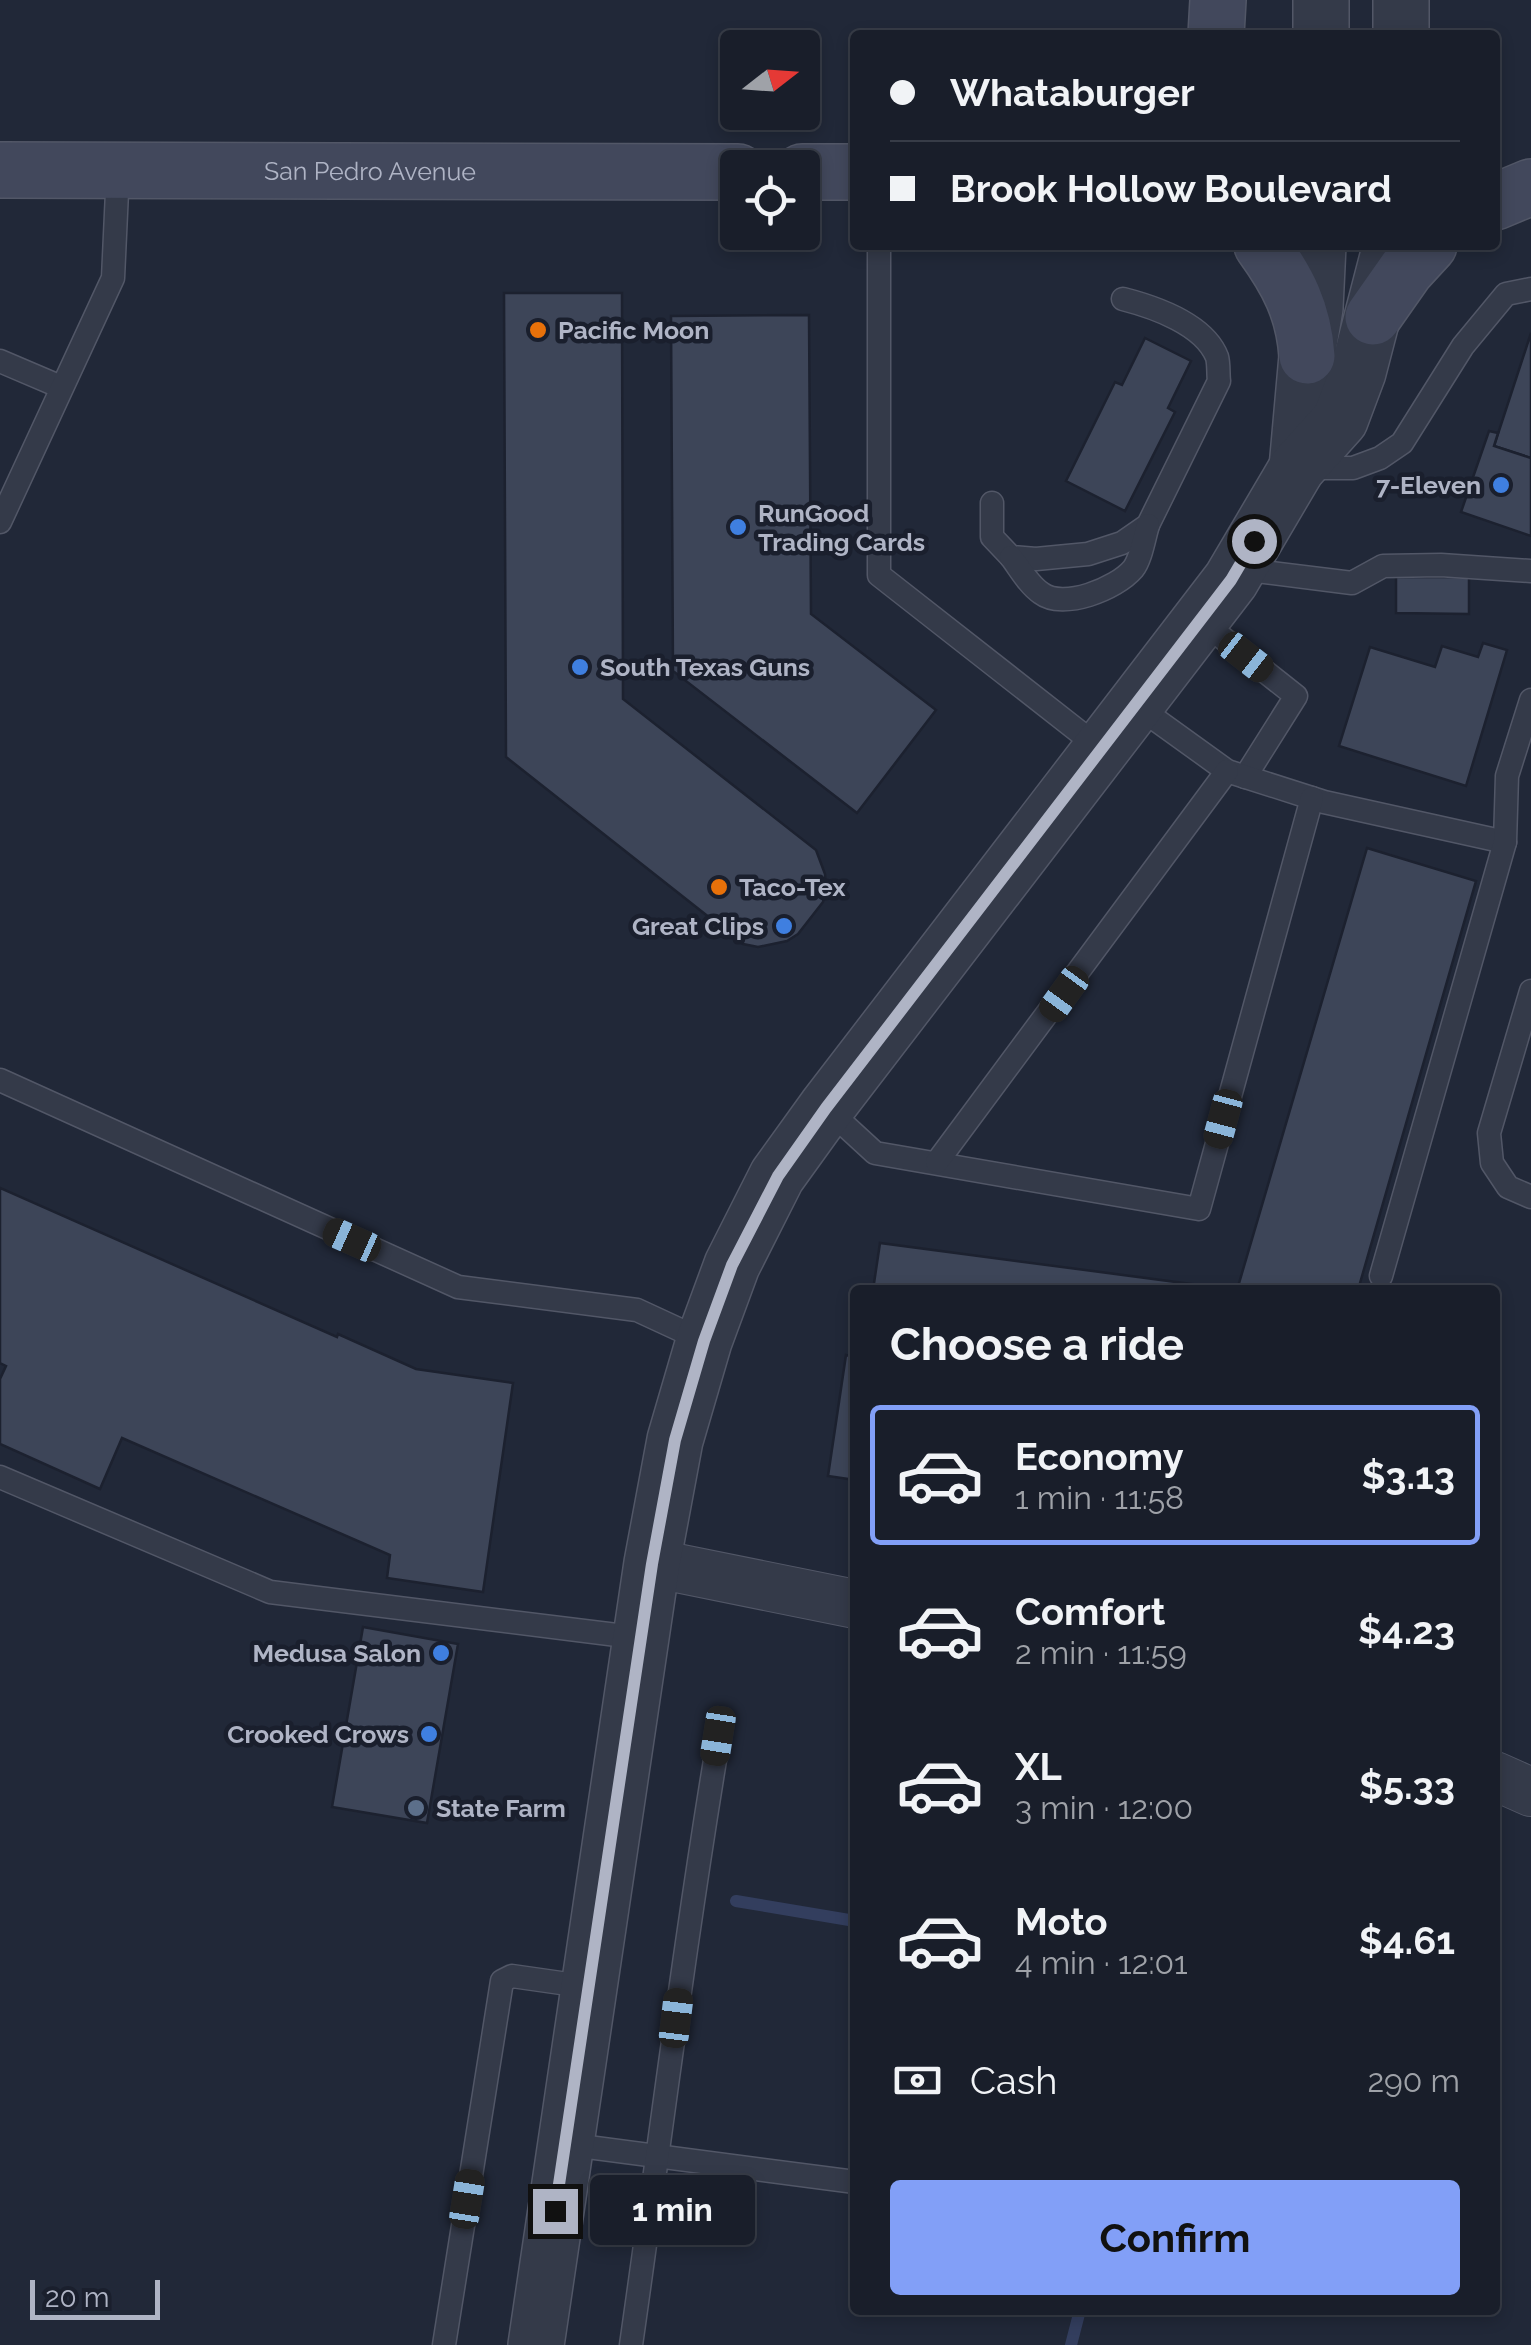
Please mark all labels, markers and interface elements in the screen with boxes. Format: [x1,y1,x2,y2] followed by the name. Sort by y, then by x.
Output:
[720,30,820,130] north arrow
[720,30,820,250] map controls
[950,70,1195,115] text: Whataburger
[720,150,820,250] button: locate
[264,156,476,186] street label: San Pedro Avenue
[950,166,1392,211] text: Brook Hollow Boulevard
[558,315,709,345] place label: Pacific Moon
[527,319,549,341] marker: Pacific Moon
[1376,470,1481,500] place label: 7-Eleven
[1490,474,1512,496] marker: 7-Eleven
[758,498,925,557] place label: RunGood Trading Cards
[727,516,749,538] marker: RunGood Trading Cards
[1232,519,1277,564] route start
[1213,627,1279,687] car
[600,652,810,682] place label: South Texas Guns
[569,656,591,678] marker: South Texas Guns
[739,872,846,902] place label: Taco-Tex
[708,876,730,898] marker: Taco-Tex
[632,911,764,941] place label: Great Clips
[773,915,795,937] marker: Great Clips
[1034,961,1094,1027] car
[1201,1086,1245,1152] car
[318,1214,386,1266] car
[890,1318,1184,1371] text: Choose a ride
[895,1430,985,1520] icon: car
[1015,1434,1184,1479] text: Economy
[1361,1453,1455,1498] text: $3.13
[1015,1479,1184,1516] text: 1 min · 11:58
[895,1585,985,1675] icon: car
[1015,1589,1165,1634] text: Comfort
[1358,1608,1455,1653] text: $4.23
[1015,1634,1187,1671] text: 2 min · 11:59
[253,1638,421,1668] place label: Medusa Salon
[430,1642,452,1664] marker: Medusa Salon
[698,1704,738,1768] car
[227,1719,409,1749] place label: Crooked Crows
[418,1723,440,1745] marker: Crooked Crows
[895,1740,985,1830] icon: car
[1015,1744,1062,1789] text: XL
[1359,1763,1455,1808] text: $5.33
[1015,1789,1193,1826] text: 3 min · 12:00
[436,1793,566,1823] place label: State Farm
[405,1797,427,1819] marker: State Farm
[895,1895,985,1985] icon: car
[1015,1899,1108,1944] text: Moto
[1359,1918,1455,1963] text: $4.61
[1015,1944,1188,1981] text: 4 min · 12:01
[657,1986,695,2050] car
[890,2053,945,2108] icon: cash
[970,2058,1057,2103] text: Cash
[1367,2062,1460,2099] text: 290 m
[447,2167,487,2231] car
[590,2176,755,2246] callout: 1 min
[890,2180,1460,2295] button: Confirm
[533,2189,578,2234] route end
[632,2191,713,2228] text: 1 min
[30,2275,160,2320] scale bar
[45,2281,110,2314] text: 20 m

